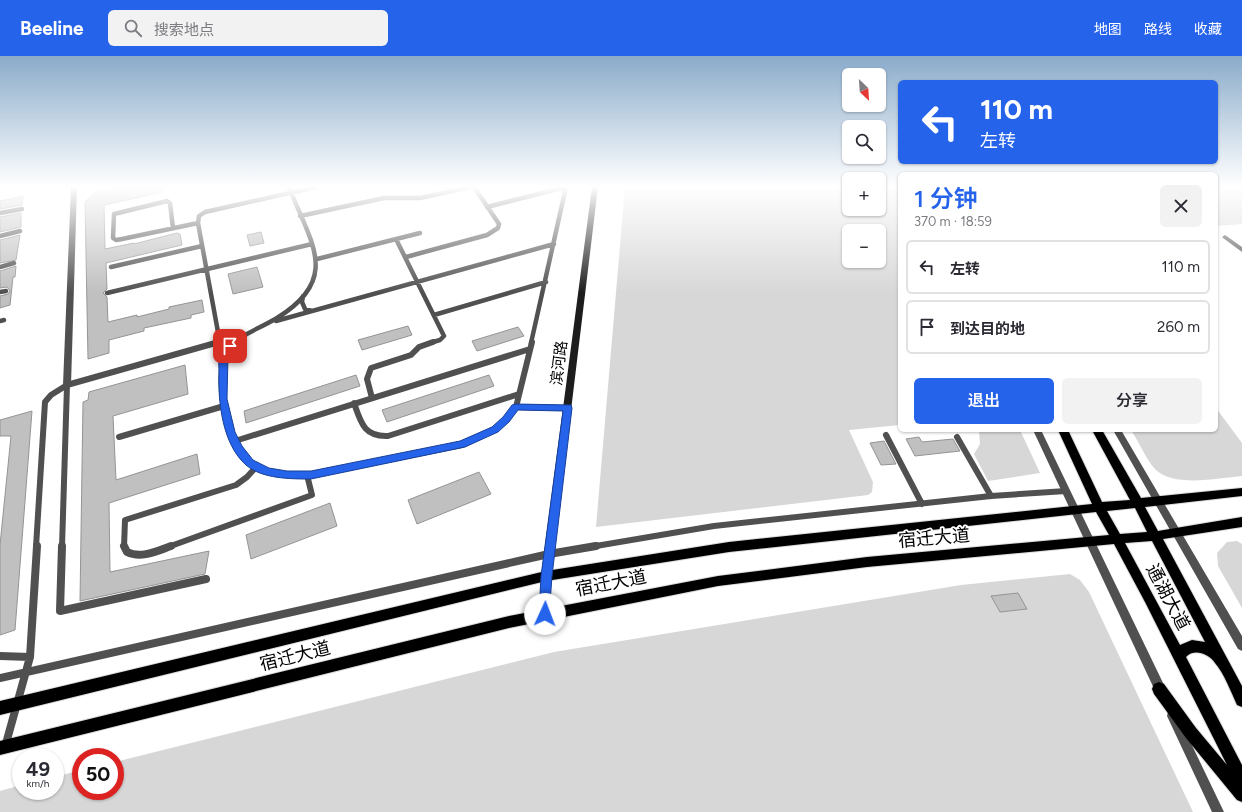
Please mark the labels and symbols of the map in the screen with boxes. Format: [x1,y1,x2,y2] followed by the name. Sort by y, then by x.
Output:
[842,68,886,112] north arrow
[213,329,247,363] pin
[547,340,571,386] street label: 滨河路
[897,524,971,552] street label: 宿迁大道
[1141,560,1195,634] street label: 通湖大道
[574,565,648,601] street label: 宿迁大道
[524,593,566,635] position arrow
[257,637,333,675] street label: 宿迁大道
[72,748,124,800] speed limit sign: 50

